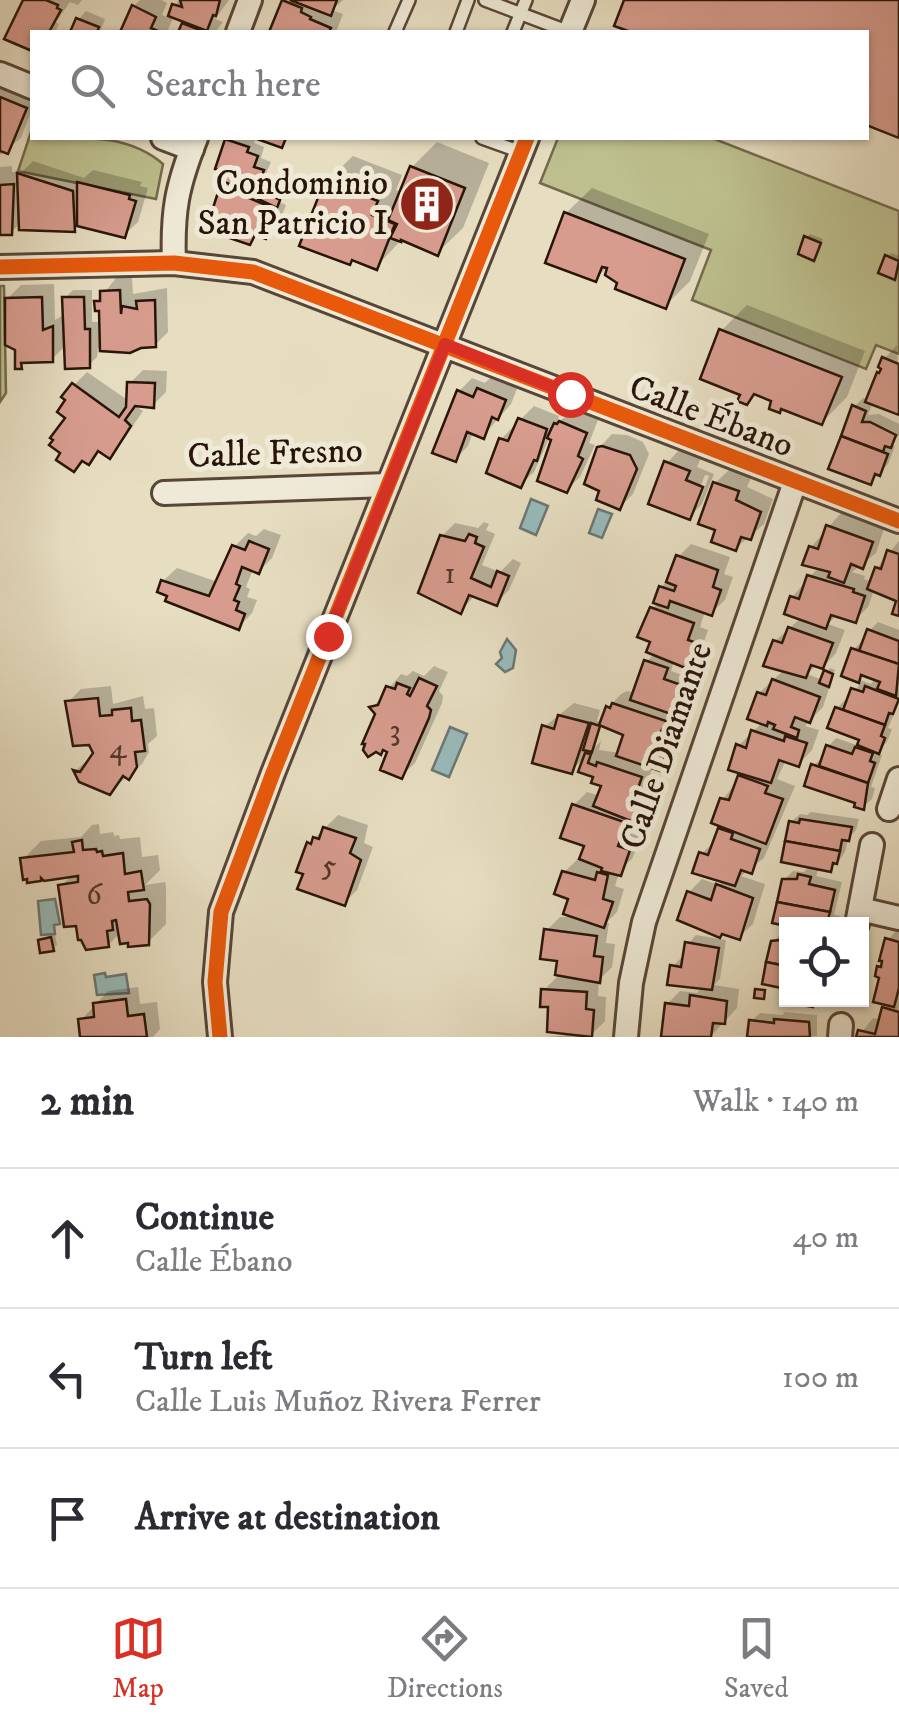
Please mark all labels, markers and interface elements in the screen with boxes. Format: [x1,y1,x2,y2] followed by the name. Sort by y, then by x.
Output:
[30,30,869,140] search box
[65,58,120,113] icon: search
[145,61,321,109] text: Search here
[197,162,388,246] place label: Condominio San Patricio I
[397,174,457,234] building icon: Condominio San Patricio I
[623,365,800,468] street label: Calle Ébano
[548,372,594,418] route start
[187,429,363,479] street label: Calle Fresno
[444,556,456,593] house number: 1
[306,614,352,660] route end
[611,637,723,855] street label: Calle Diamante
[389,713,401,750] house number: 3
[109,731,127,768] house number: 4
[322,848,337,885] house number: 5
[86,877,103,914] house number: 6
[779,917,869,1007] map controls
[779,917,869,1007] button: locate
[40,1076,134,1128] text: 2 min
[693,1082,859,1122] text: Walk · 140 m
[135,1194,274,1242] text: Continue
[40,1211,95,1266] icon: ahead
[792,1218,859,1258] text: 40 m
[135,1242,293,1282] text: Calle Ébano
[135,1334,273,1382] text: Turn left
[40,1351,95,1406] icon: left
[782,1358,859,1398] text: 100 m
[135,1382,541,1422] text: Calle Luis Muñoz Rivera Ferrer
[40,1491,95,1546] icon: arrive
[135,1494,440,1542] text: Arrive at destination
[111,1611,166,1706] tab: Map
[387,1611,503,1706] tab: Directions
[724,1611,788,1706] tab: Saved

